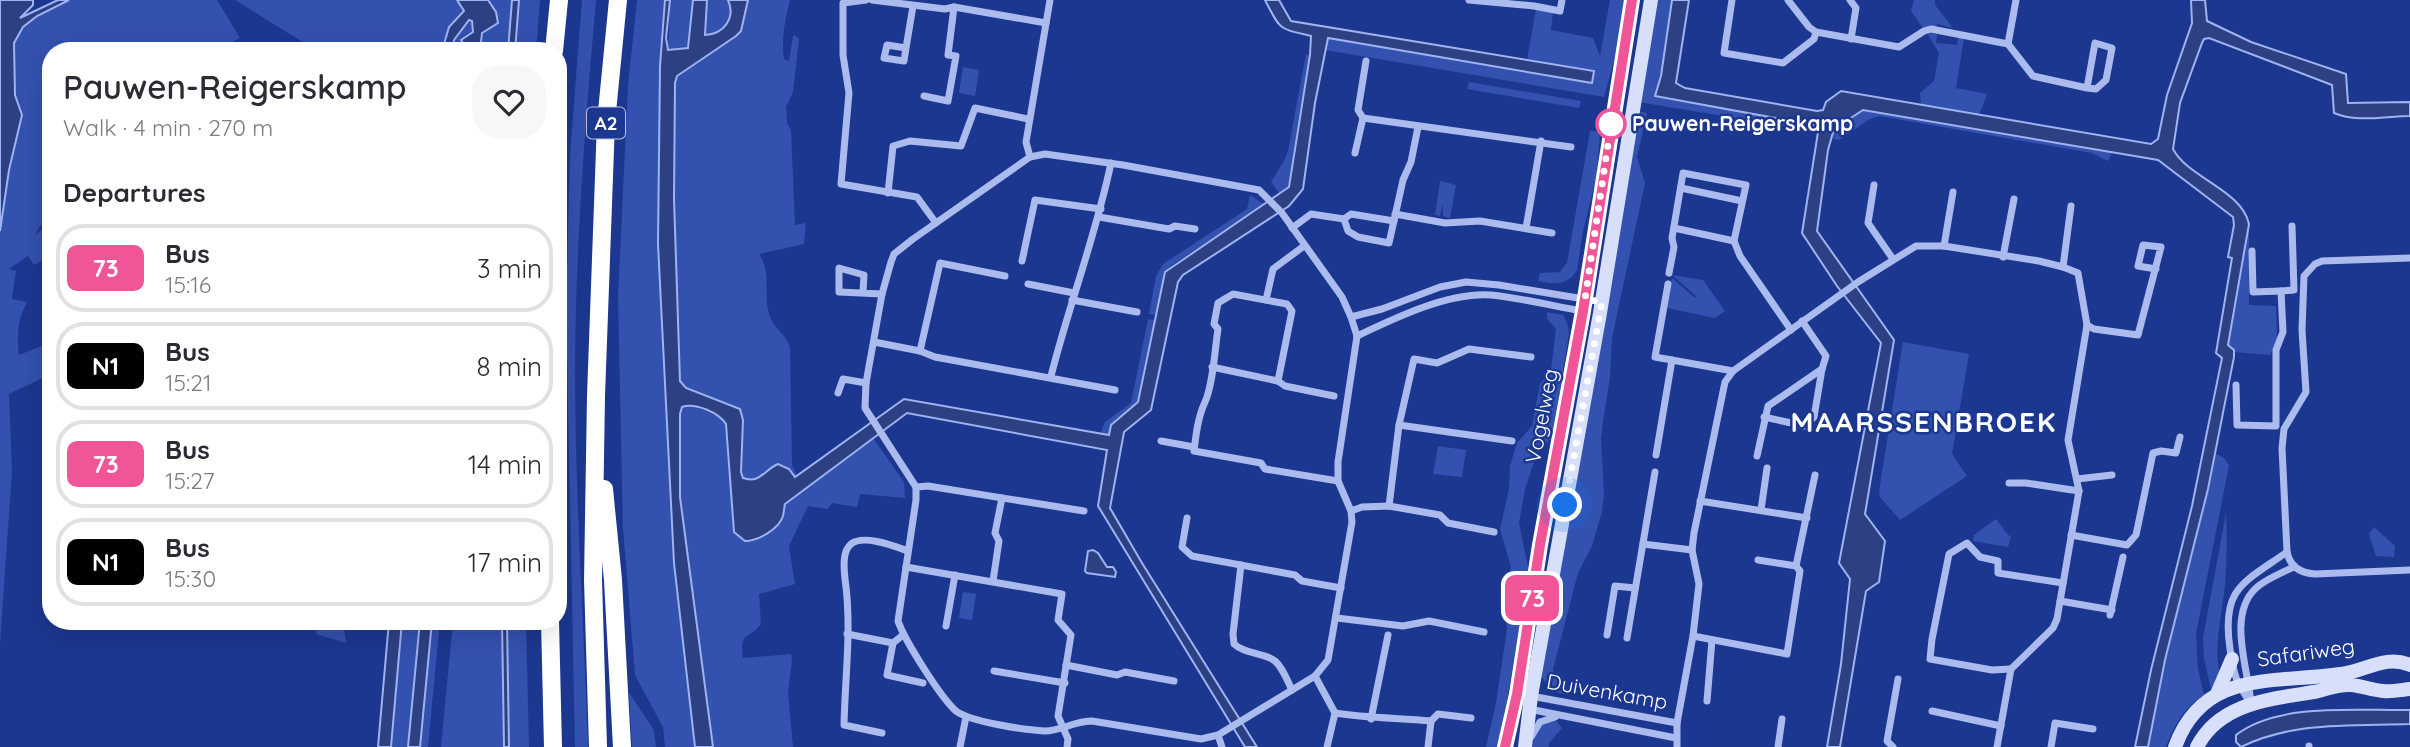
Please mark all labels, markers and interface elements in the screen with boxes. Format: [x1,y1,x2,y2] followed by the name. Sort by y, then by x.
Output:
[472,65,546,139] button: heart
[63,66,407,107] text: Pauwen-Reigerskamp
[587,108,625,139] road number: A2
[1596,109,1626,139] marker: Pauwen-Reigerskamp
[1632,110,1853,136] place label: Pauwen-Reigerskamp
[63,113,273,142] text: Walk · 4 min · 270 m
[63,176,206,209] text: Departures
[165,237,210,270] text: Bus
[477,252,542,285] text: 3 min
[92,253,119,283] text: 73
[165,270,211,299] text: 15:16
[165,335,210,368] text: Bus
[477,350,542,383] text: 8 min
[92,351,119,381] text: N1
[1519,366,1563,465] street label: Vogelweg
[165,368,212,397] text: 15:21
[1791,404,2057,439] district label: MAARSSENBROEK
[165,433,210,466] text: Bus
[468,448,542,481] text: 14 min
[92,449,119,479] text: 73
[165,466,214,495] text: 15:27
[1547,487,1582,522] your location
[165,531,210,564] text: Bus
[468,546,542,579] text: 17 min
[92,547,119,577] text: N1
[165,564,216,593] text: 15:30
[1500,575,1564,621] line badge: 73
[1519,583,1545,613] text: 73
[2255,632,2356,672] street label: Safariweg
[1545,668,1670,714] street label: Duivenkamp

